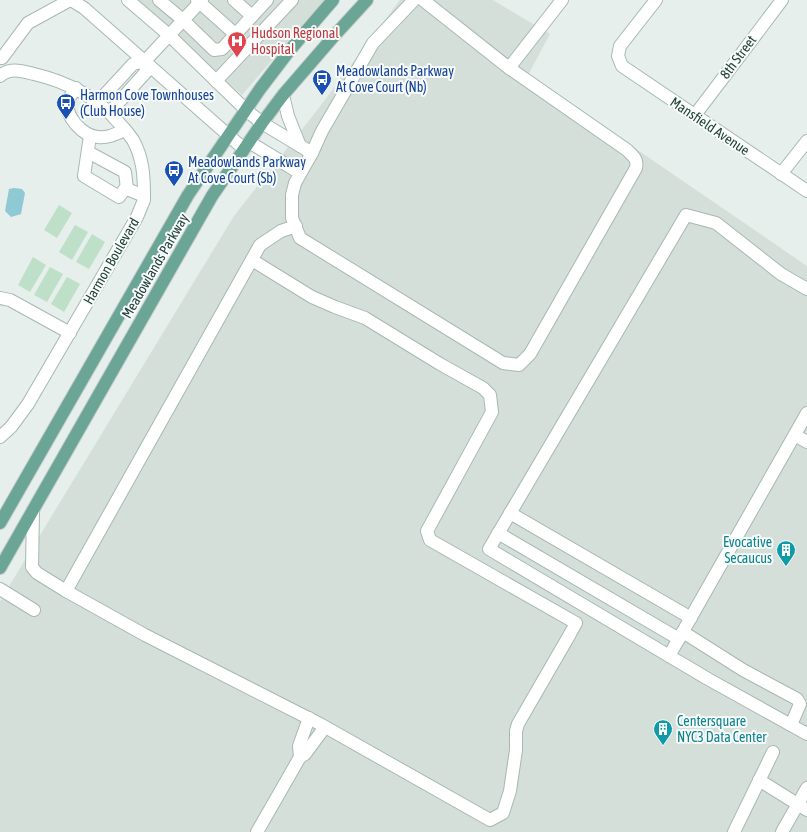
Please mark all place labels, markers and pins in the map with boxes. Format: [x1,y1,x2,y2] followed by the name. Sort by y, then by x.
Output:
[251,25,339,57] place label: Hudson Regional Hospital
[226,30,248,58] hospital icon: Hudson Regional Hospital
[336,63,454,95] place label: Meadowlands Parkway At Cove Court (Nb)
[311,68,333,96] bus stop icon: Meadowlands Parkway At Cove Court (Nb)
[80,87,214,119] place label: Harmon Cove Townhouses (Club House)
[55,92,77,120] bus stop icon: Harmon Cove Townhouses (Club House)
[188,154,306,186] place label: Meadowlands Parkway At Cove Court (Sb)
[163,159,185,187] bus stop icon: Meadowlands Parkway At Cove Court (Sb)
[723,534,772,566] place label: Evocative Secaucus
[775,539,797,567] building icon: Evocative Secaucus
[677,713,767,745] place label: Centersquare NYC3 Data Center
[652,718,674,746] building icon: Centersquare NYC3 Data Center

